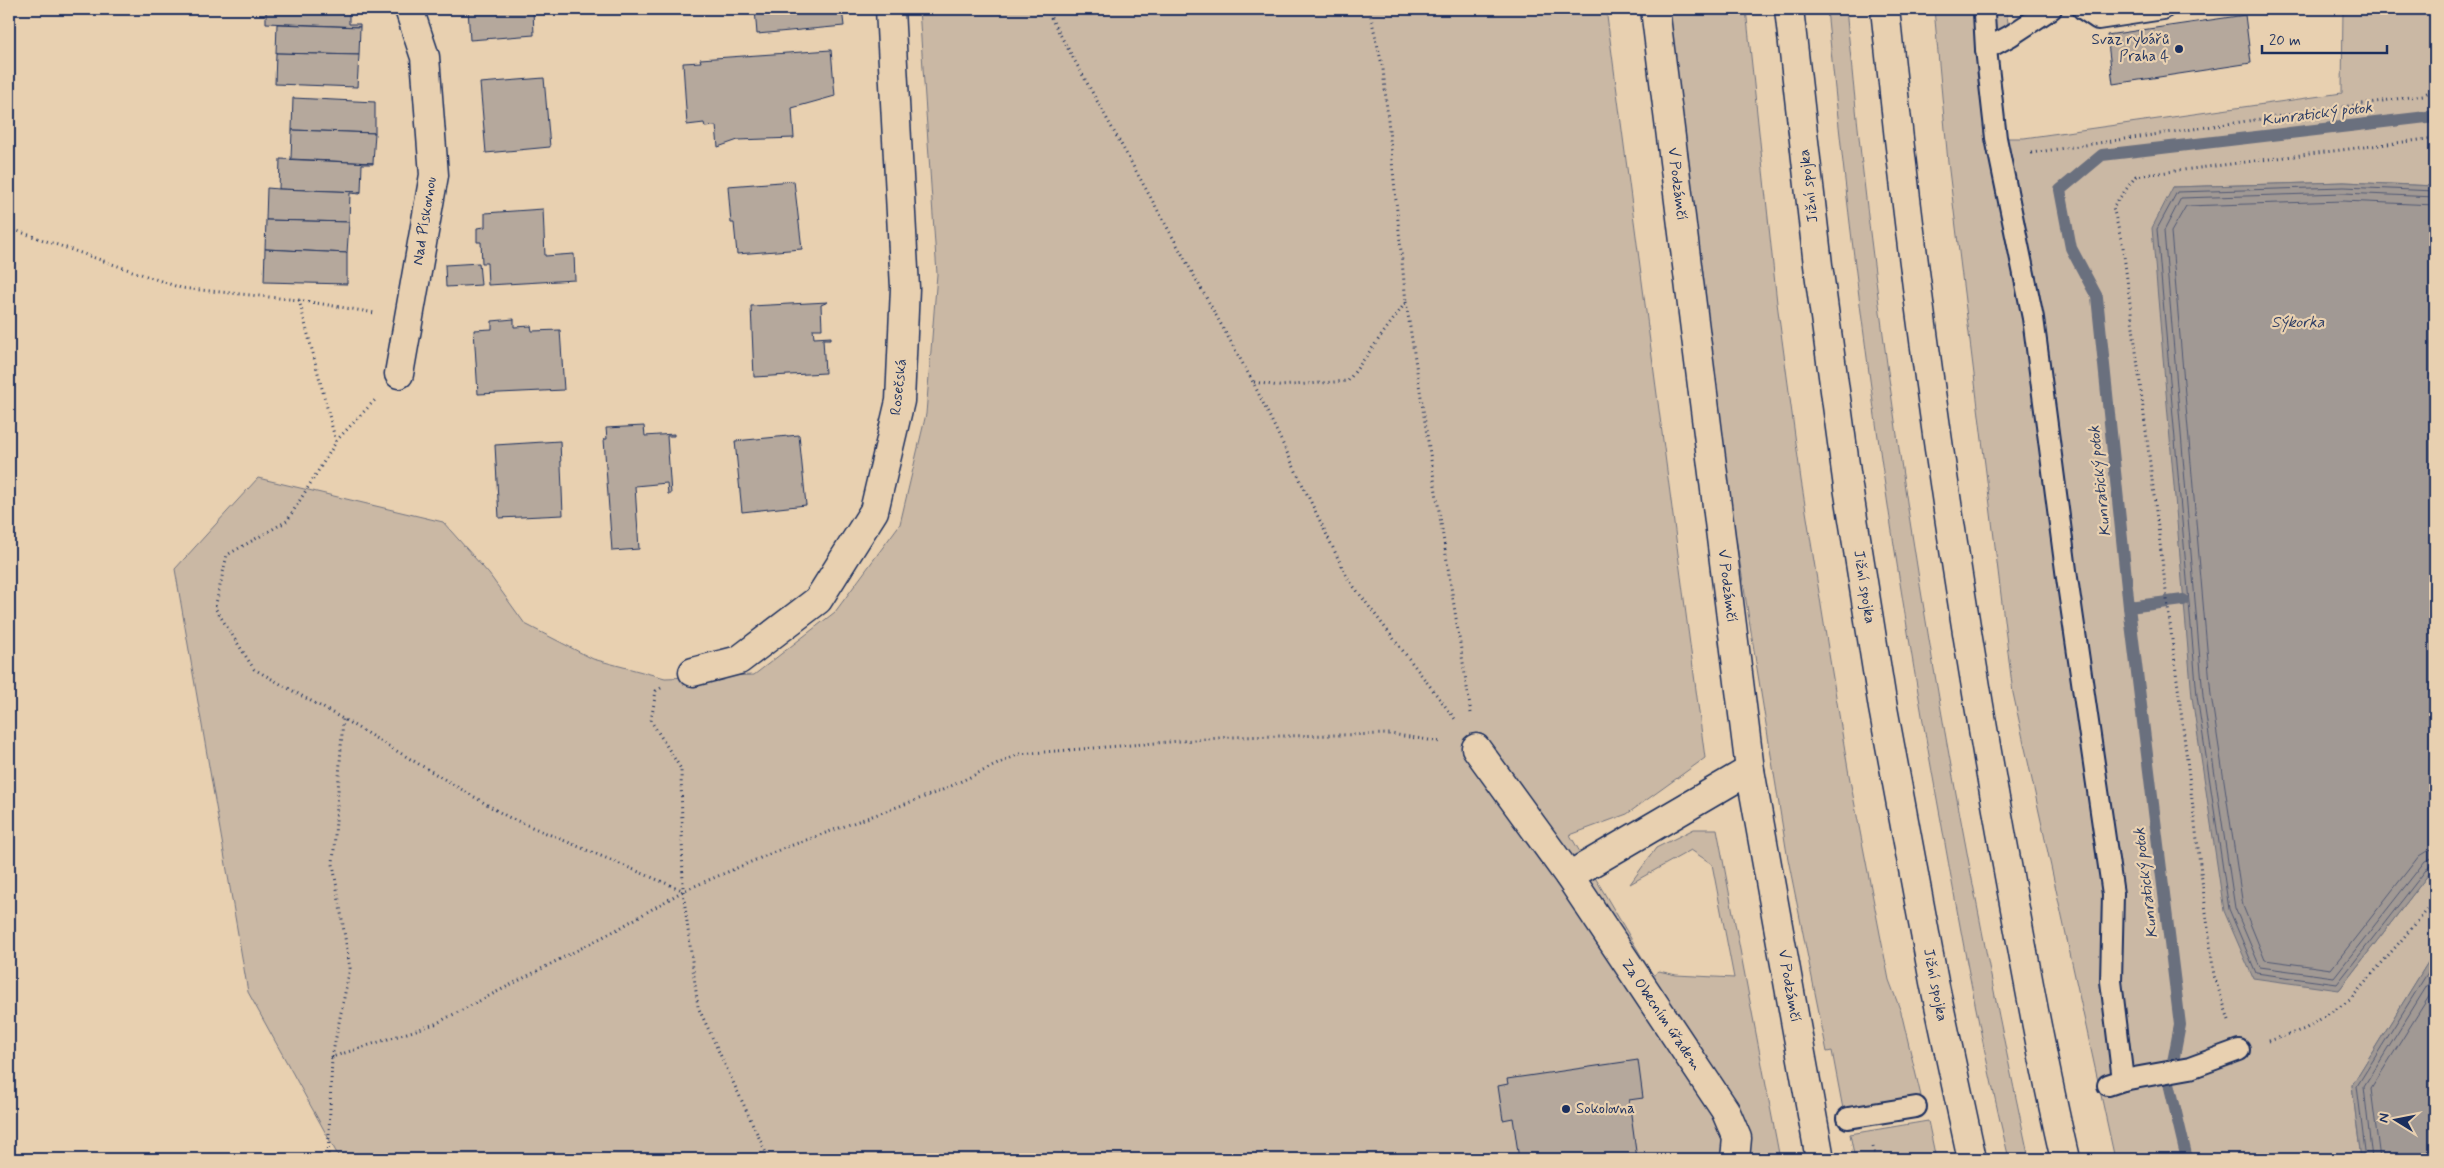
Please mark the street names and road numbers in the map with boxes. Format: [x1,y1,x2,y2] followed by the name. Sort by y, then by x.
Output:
[1663,146,1691,222] street label: V Podzámčí
[1795,148,1823,224] street label: Jižní spojka
[408,175,442,267] street label: Nad Pískovnou
[886,358,912,416] street label: Rosečská
[1713,548,1741,624] street label: V Podzámčí
[1848,549,1880,625] street label: Jižní spojka
[1918,947,1952,1023] street label: Jižní spojka
[1773,948,1805,1024] street label: V Podzámčí
[1616,955,1706,1075] street label: Za Obecním úřadem

